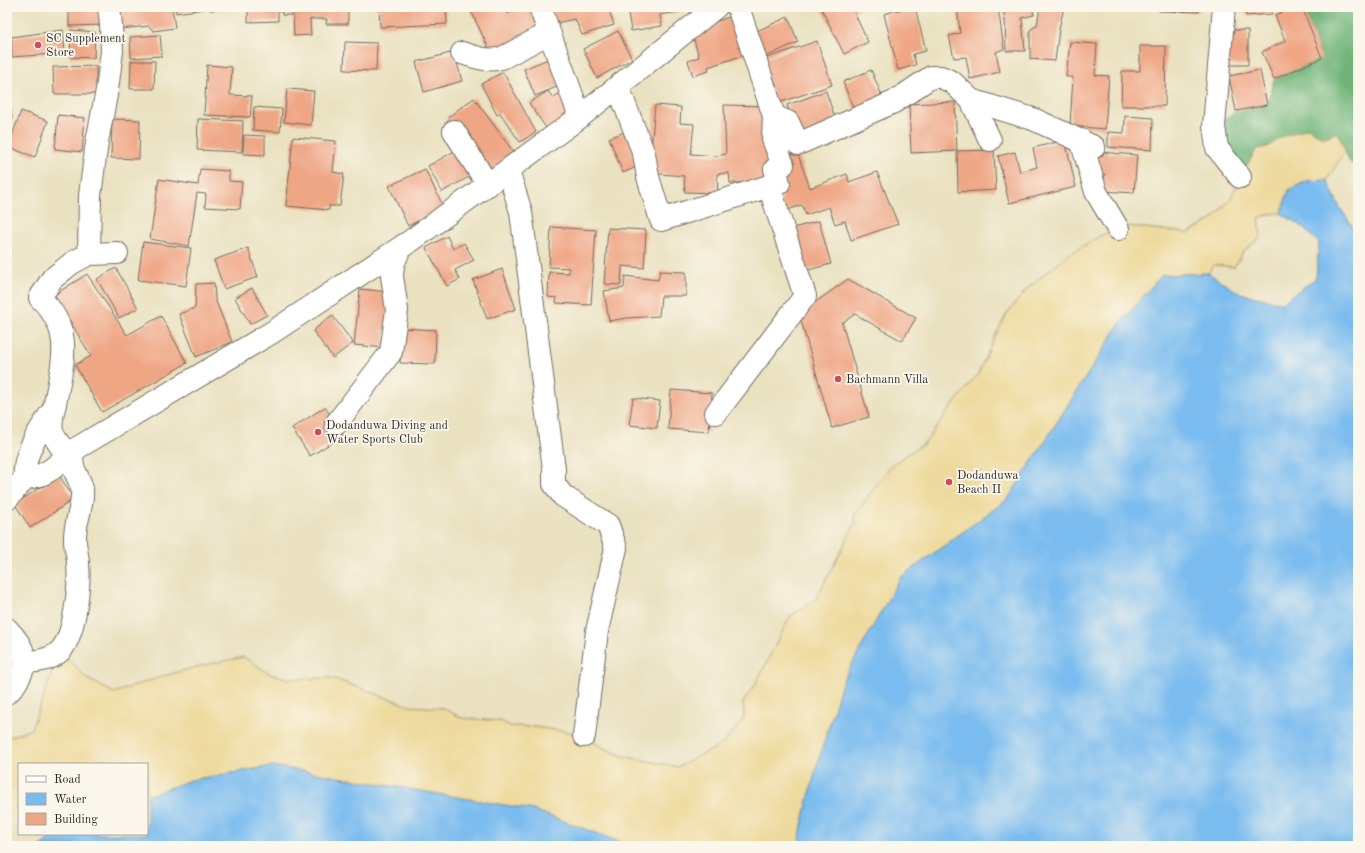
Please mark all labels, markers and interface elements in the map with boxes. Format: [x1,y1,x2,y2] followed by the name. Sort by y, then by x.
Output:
[46,33,126,59] place label: SC Supplement Store
[33,40,43,50] marker: SC Supplement Store
[833,374,843,384] marker: Bachmann Villa
[846,374,928,386] place label: Bachmann Villa
[326,420,448,446] place label: Dodanduwa Diving and Water Sports Club
[313,427,323,437] marker: Dodanduwa Diving and Water Sports Club
[957,470,1019,496] place label: Dodanduwa Beach II
[944,477,954,487] marker: Dodanduwa Beach II
[18,763,148,835] legend
[54,774,81,786] text: Road
[54,794,87,806] text: Water
[54,814,98,826] text: Building

